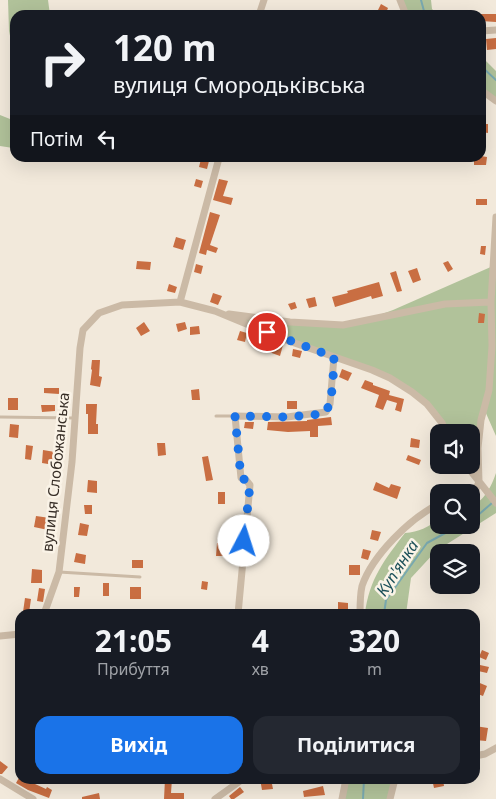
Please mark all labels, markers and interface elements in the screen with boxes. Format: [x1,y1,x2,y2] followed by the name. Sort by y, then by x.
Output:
[113,24,216,71] text: 120 m
[30,30,95,95] icon: right
[113,69,365,99] text: вулиця Смородьківська
[93,125,121,153] icon: left
[30,126,83,152] text: Потім
[246,311,288,353] pin
[253,318,281,346] icon: arrive
[37,391,73,553] street label: вулиця Слобожанська
[430,424,480,594] map controls
[430,424,480,474] button: sound
[430,484,480,534] button: search
[217,514,269,566] position arrow
[371,536,423,600] water label: Куп'янка
[430,544,480,594] button: layers
[95,620,172,661] text: 21:05
[252,620,269,661] text: 4
[349,620,400,661] text: 320
[97,658,170,680] text: Прибуття
[252,658,269,680] text: хв
[367,658,382,680] text: m
[35,716,243,774] button: Вихід
[253,716,460,774] button: Поділитися

